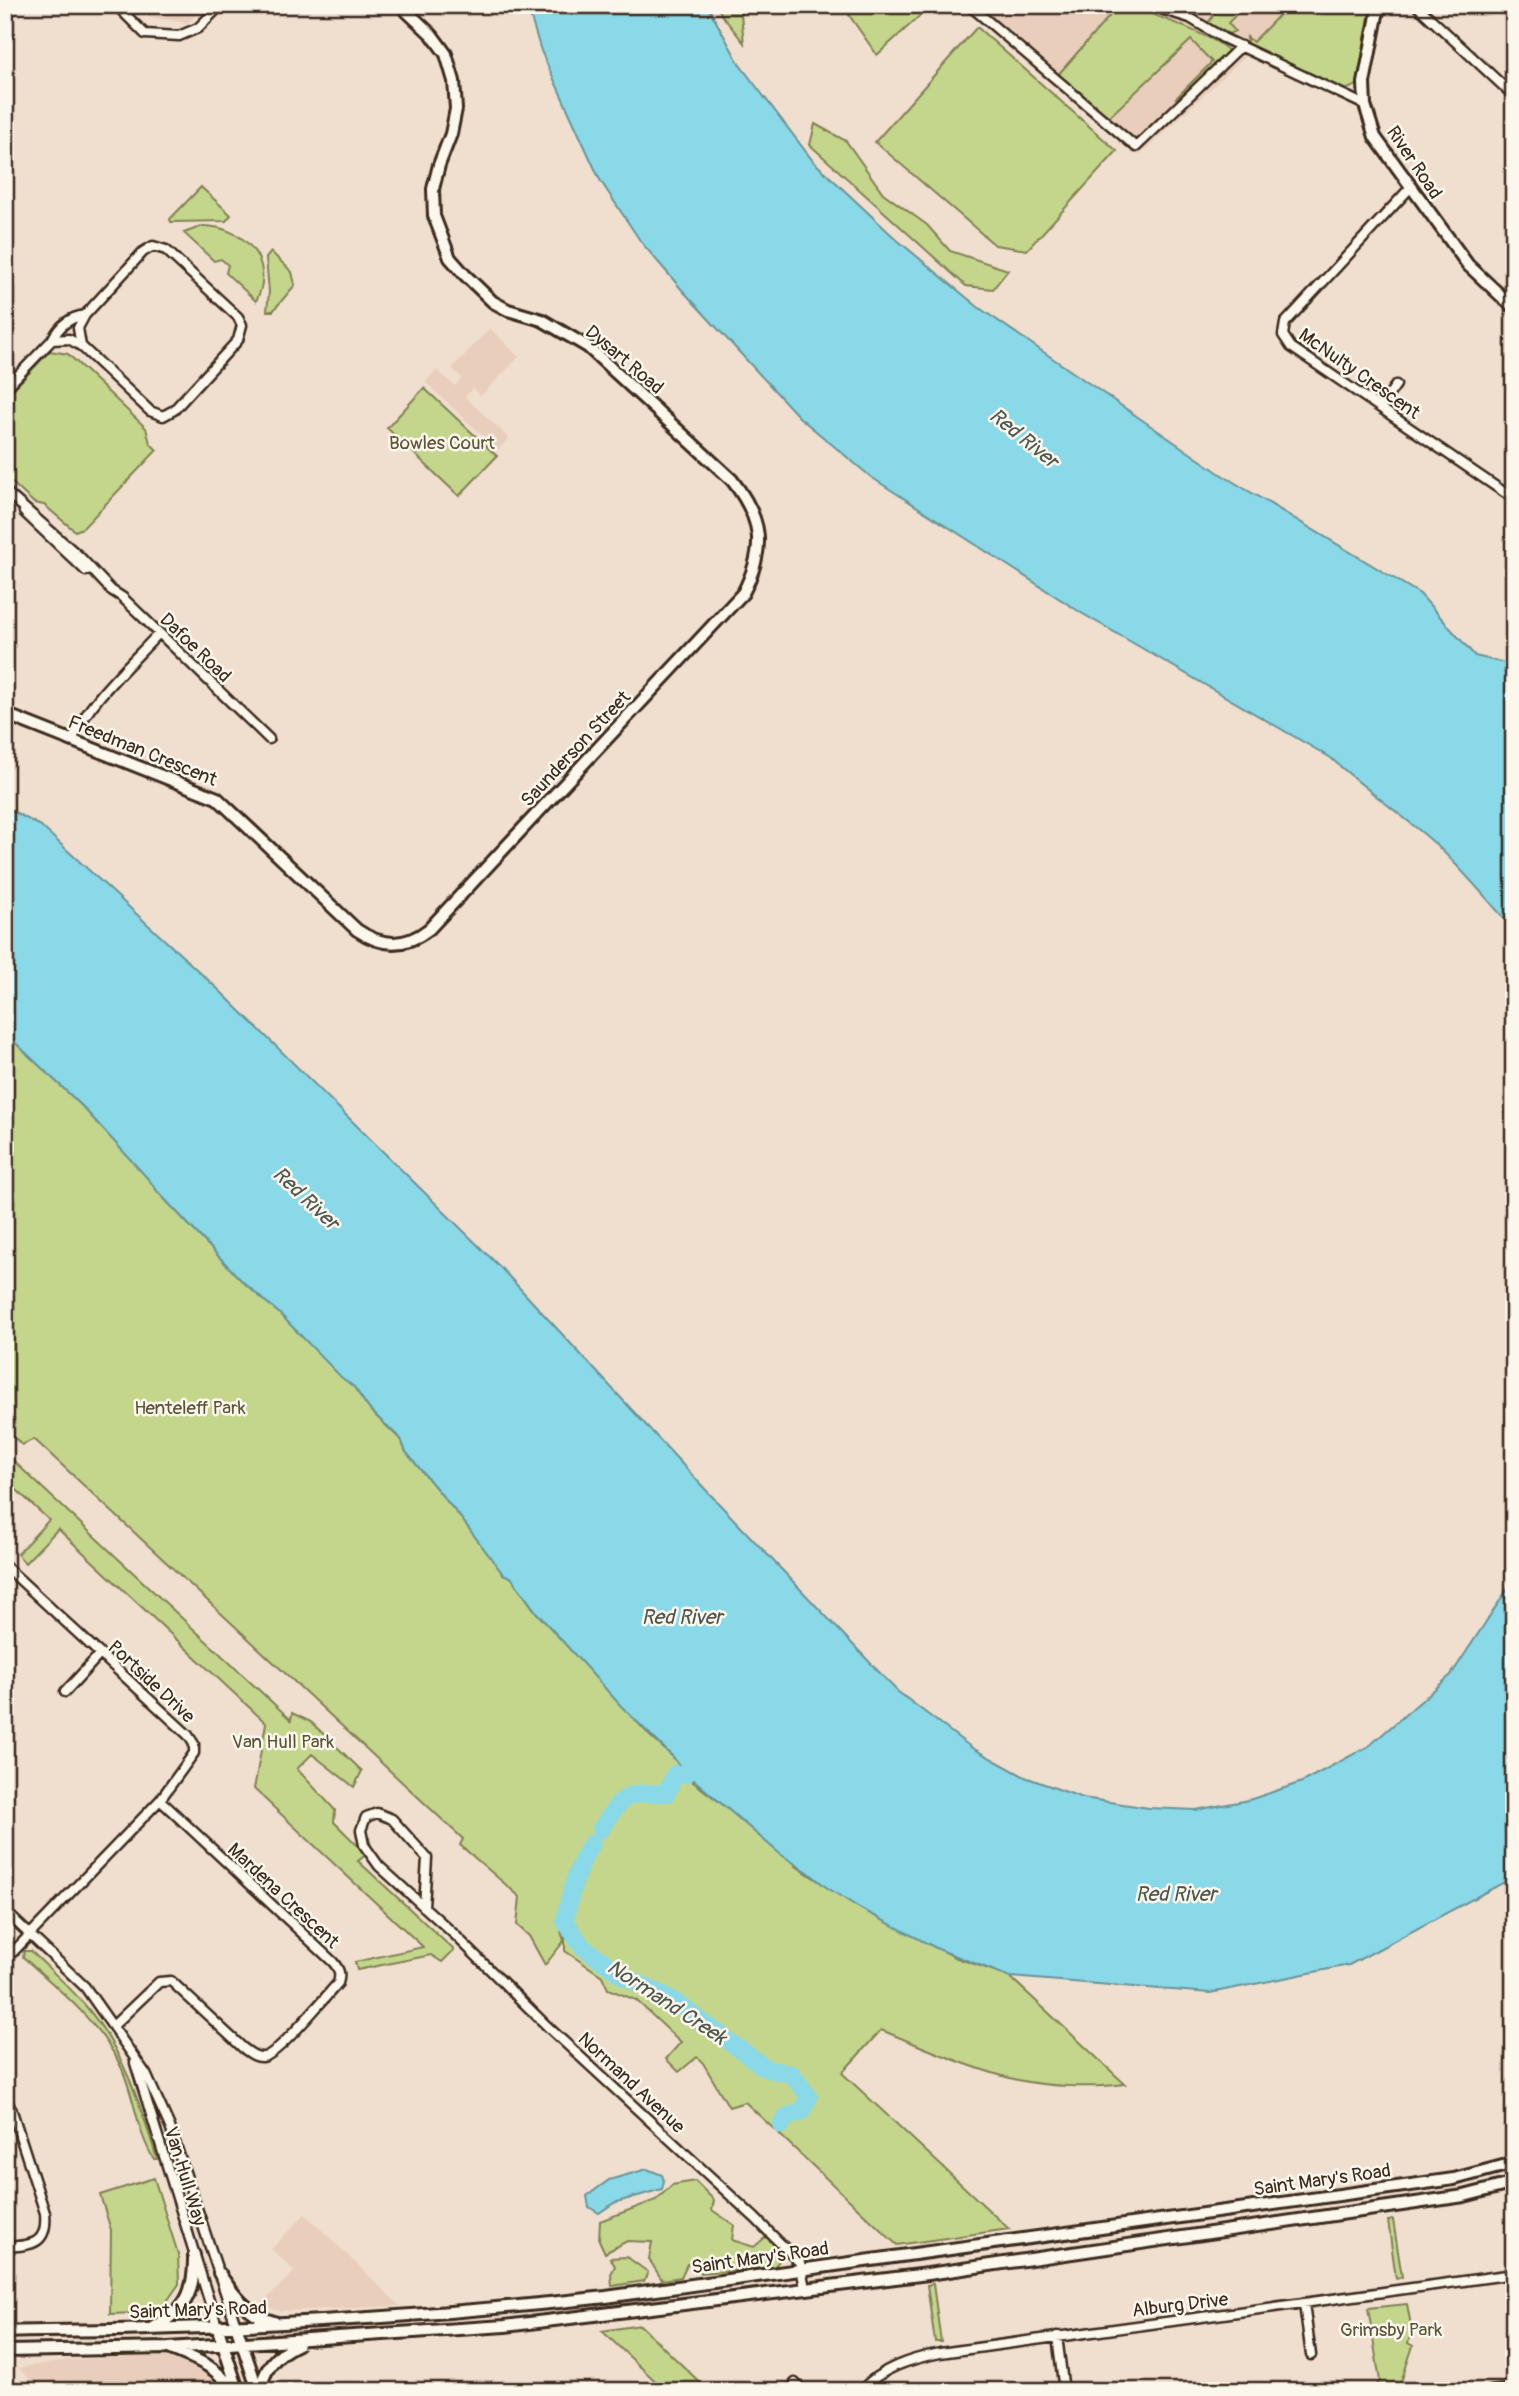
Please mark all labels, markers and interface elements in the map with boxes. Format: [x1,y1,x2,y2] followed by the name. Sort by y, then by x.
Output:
[1381,121,1447,204] street label: River Road
[580,320,669,400] street label: Dysart Road
[1294,323,1425,425] street label: McNulty Crescent
[984,402,1066,476] water label: Red River
[389,431,495,455] park label: Bowles Court
[154,608,236,688] street label: Dafoe Road
[516,685,636,812] street label: Saunderson Street
[65,710,221,792] street label: Freedman Crescent
[267,1161,346,1238] water label: Red River
[134,1396,246,1420] park label: Henteleff Park
[641,1604,725,1631] water label: Red River
[103,1635,200,1729] street label: Portside Drive
[232,1730,334,1754] park label: Van Hull Park
[222,1838,344,1954] street label: Mardena Crescent
[1135,1881,1219,1908] water label: Red River
[602,1954,733,2052] water label: Normand Creek
[573,2027,690,2139] street label: Normand Avenue
[159,2124,211,2229] street label: Van Hull Way
[1252,2158,1392,2201] street label: Saint Mary's Road
[690,2236,830,2279] street label: Saint Mary's Road
[1131,2287,1230,2323] street label: Alburg Drive
[129,2296,268,2324] street label: Saint Mary's Road
[1340,2318,1442,2342] park label: Grimsby Park

